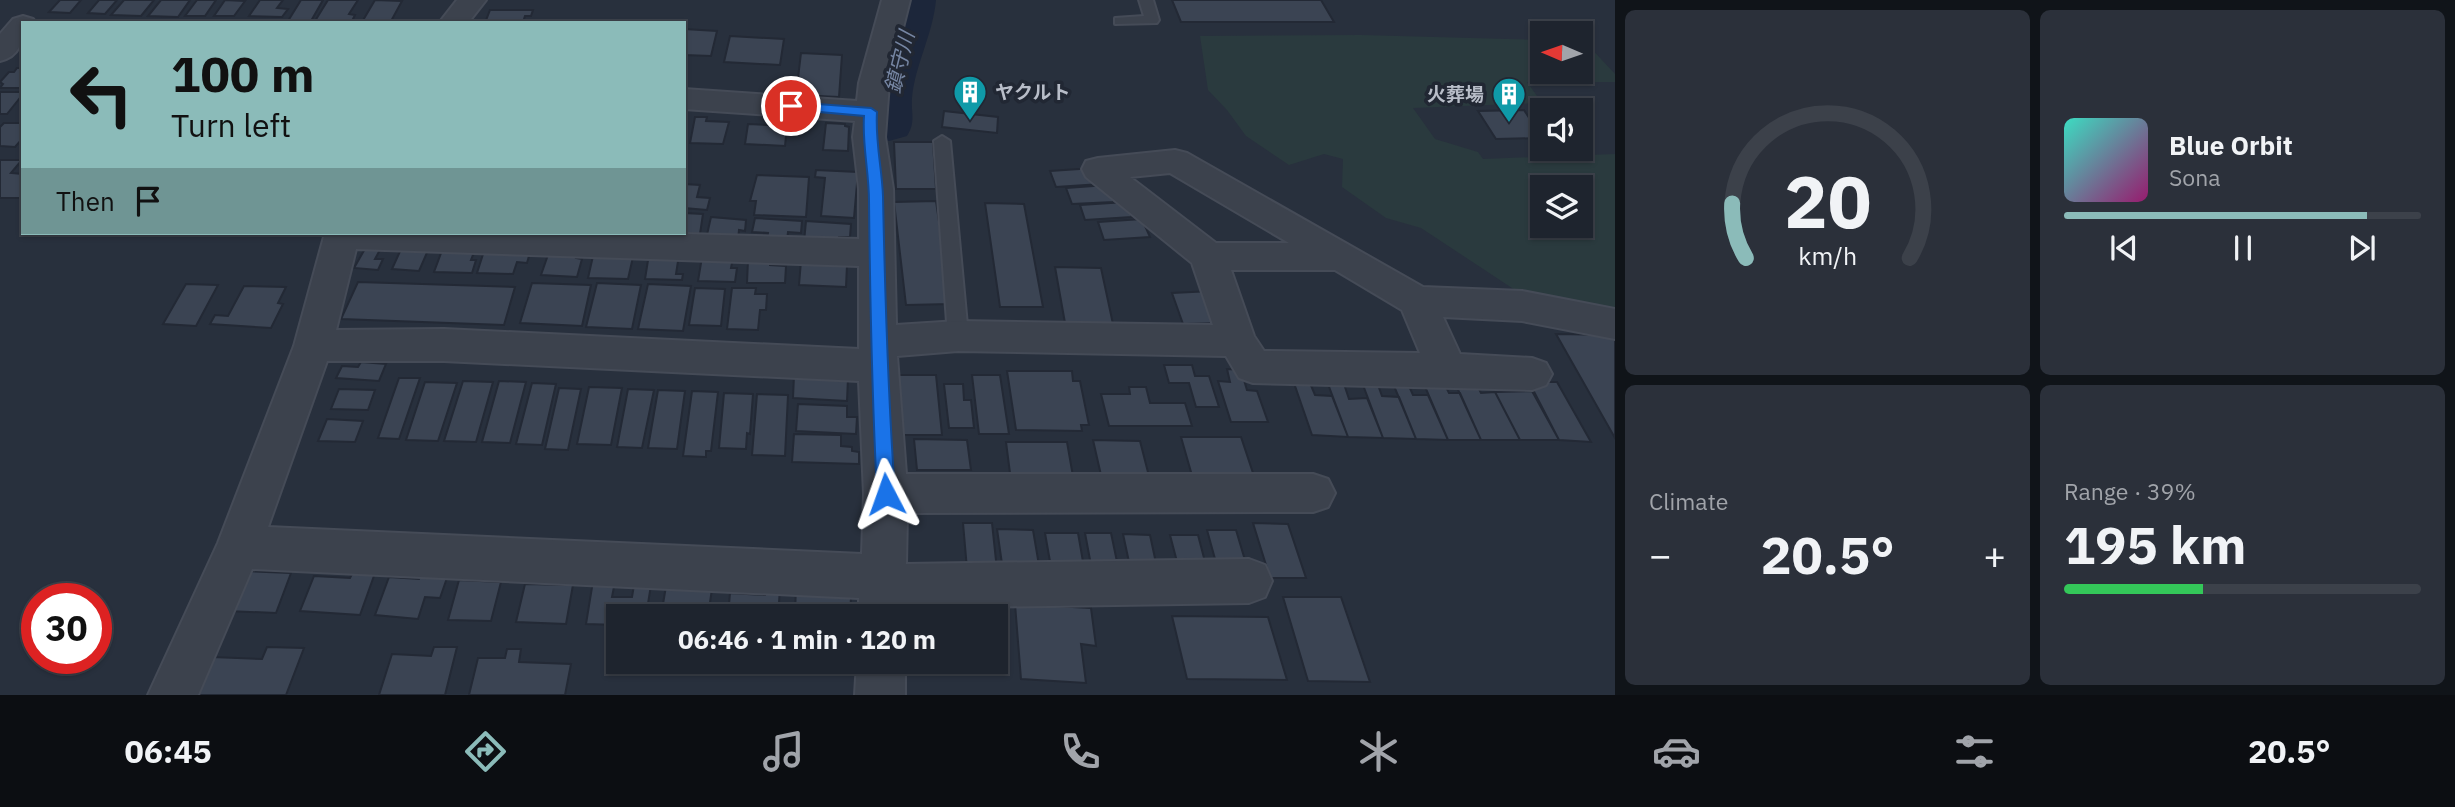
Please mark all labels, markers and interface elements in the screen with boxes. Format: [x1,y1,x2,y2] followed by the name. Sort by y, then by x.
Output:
[1530,21,1592,84] north arrow
[1530,21,1593,238] map controls
[878,26,921,96] water label: 鎮守川
[171,42,315,105] text: 100 m
[56,49,147,140] icon: left
[951,73,989,122] building icon: ヤクルト
[1490,75,1528,124] building icon: 火葬場
[761,76,821,136] pin
[995,80,1070,104] place label: ヤクルト
[1427,82,1484,106] place label: 火葬場
[772,87,810,125] icon: arrive
[1530,98,1593,161] button: sound
[171,104,291,146] text: Turn left
[2169,128,2293,162] text: Blue Orbit
[1784,154,1871,249] text: 20
[2169,162,2221,192] text: Sona
[1530,175,1593,238] button: layers
[129,182,167,220] icon: arrive
[56,184,115,218] text: Then
[2105,229,2143,267] icon: previous
[2224,229,2262,267] icon: pause
[2343,229,2381,267] icon: next
[1798,239,1857,272] text: km/h
[849,457,923,531] position arrow
[2064,476,2196,506] text: Range · 39%
[1649,486,1728,516] text: Climate
[2064,511,2246,578] text: 195 km
[1760,521,1895,588] text: 20.5°
[1649,530,1672,579] text: −
[1983,530,2006,579] text: +
[21,583,112,674] speed limit sign: 30
[678,622,936,656] text: 06:46 · 1 min · 120 m
[461,727,510,776] icon: directions
[759,727,808,776] icon: music
[1056,727,1105,776] icon: phone
[1354,727,1403,776] icon: climate
[1652,727,1701,776] icon: car
[1950,727,1999,776] icon: filters
[124,730,212,772] text: 06:45
[2248,730,2331,772] text: 20.5°

